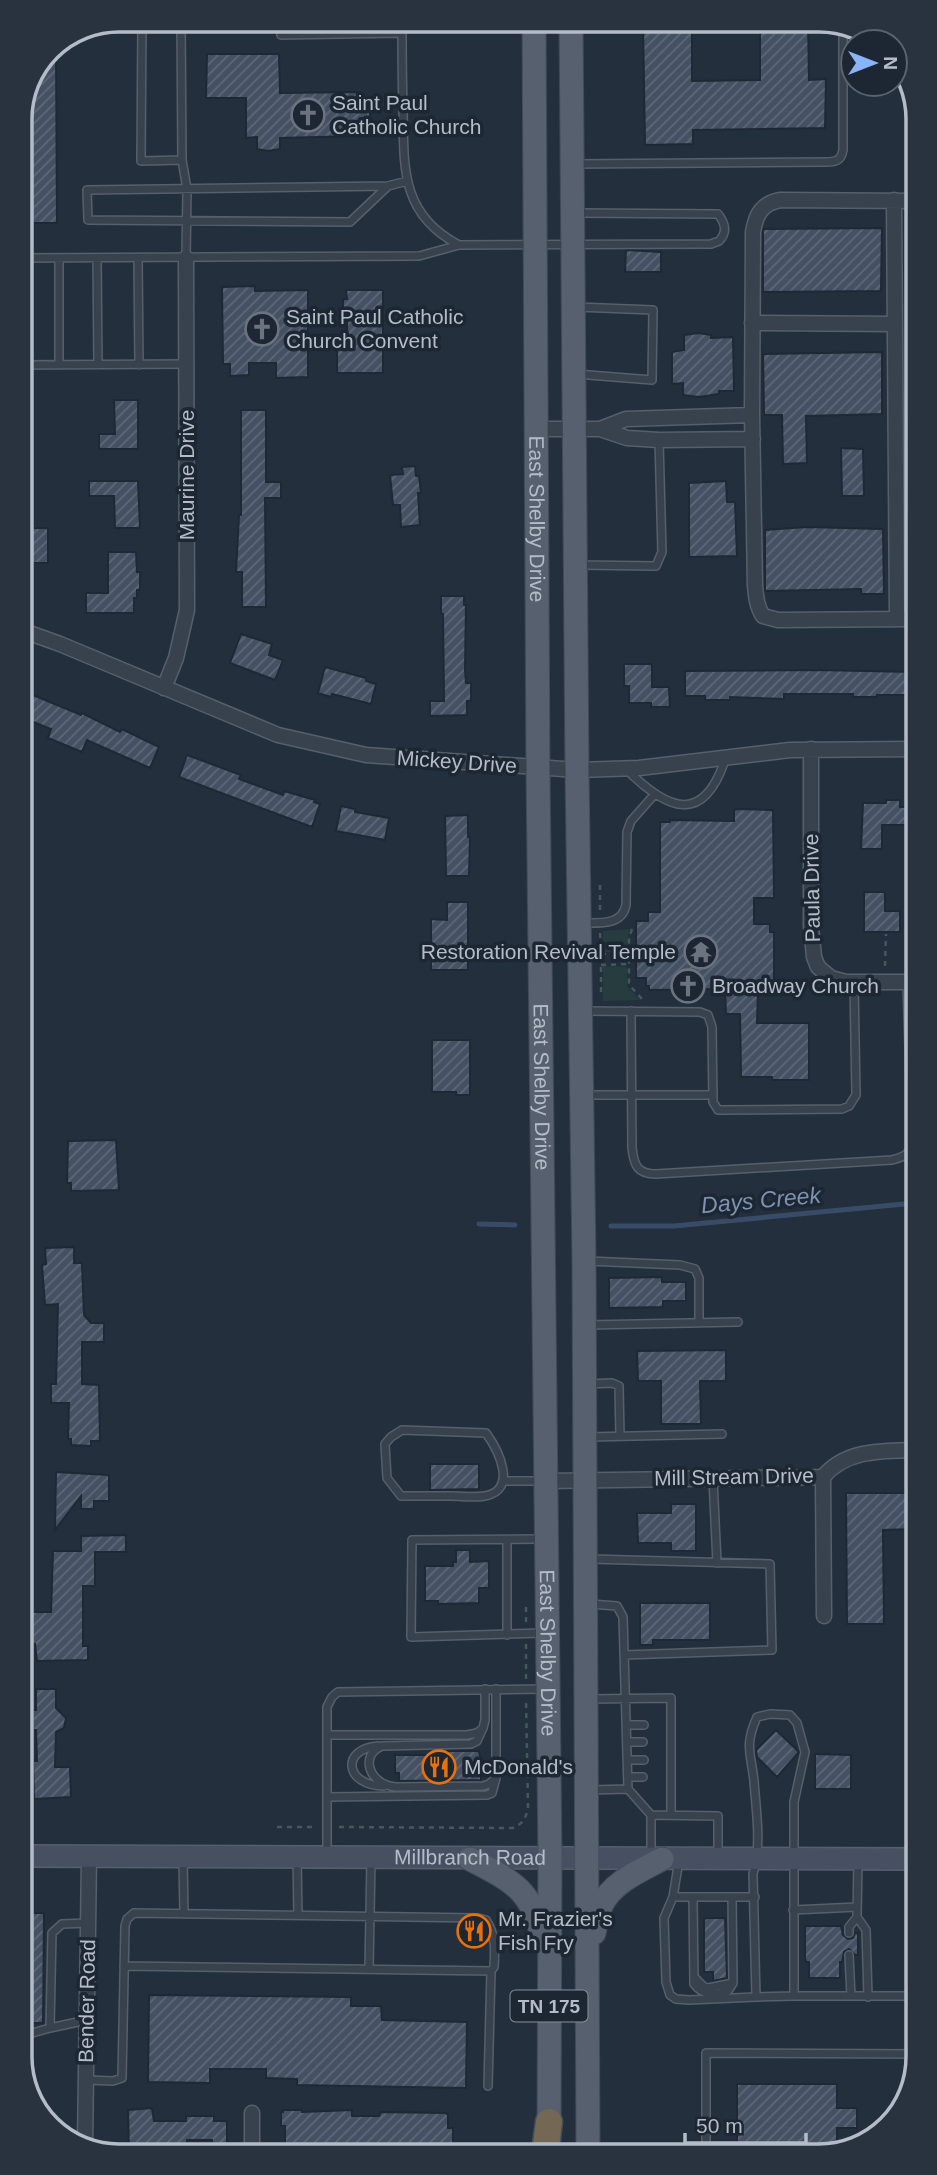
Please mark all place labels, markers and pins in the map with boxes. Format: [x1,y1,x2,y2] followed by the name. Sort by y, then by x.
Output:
[332,91,481,138] place label: Saint Paul Catholic Church
[289,96,327,134] church icon: Saint Paul Catholic Church
[286,305,463,352] place label: Saint Paul Catholic Church Convent
[243,310,281,348] church icon: Saint Paul Catholic Church Convent
[682,933,720,971] temple icon: Restoration Revival Temple
[421,940,676,963] place label: Restoration Revival Temple
[669,967,707,1005] church icon: Broadway Church
[712,974,879,997] place label: Broadway Church
[420,1748,458,1786] restaurant icon: McDonald's
[464,1755,573,1778] place label: McDonald's
[498,1907,613,1954] place label: Mr. Frazier's Fish Fry
[455,1912,493,1950] restaurant icon: Mr. Frazier's Fish Fry

